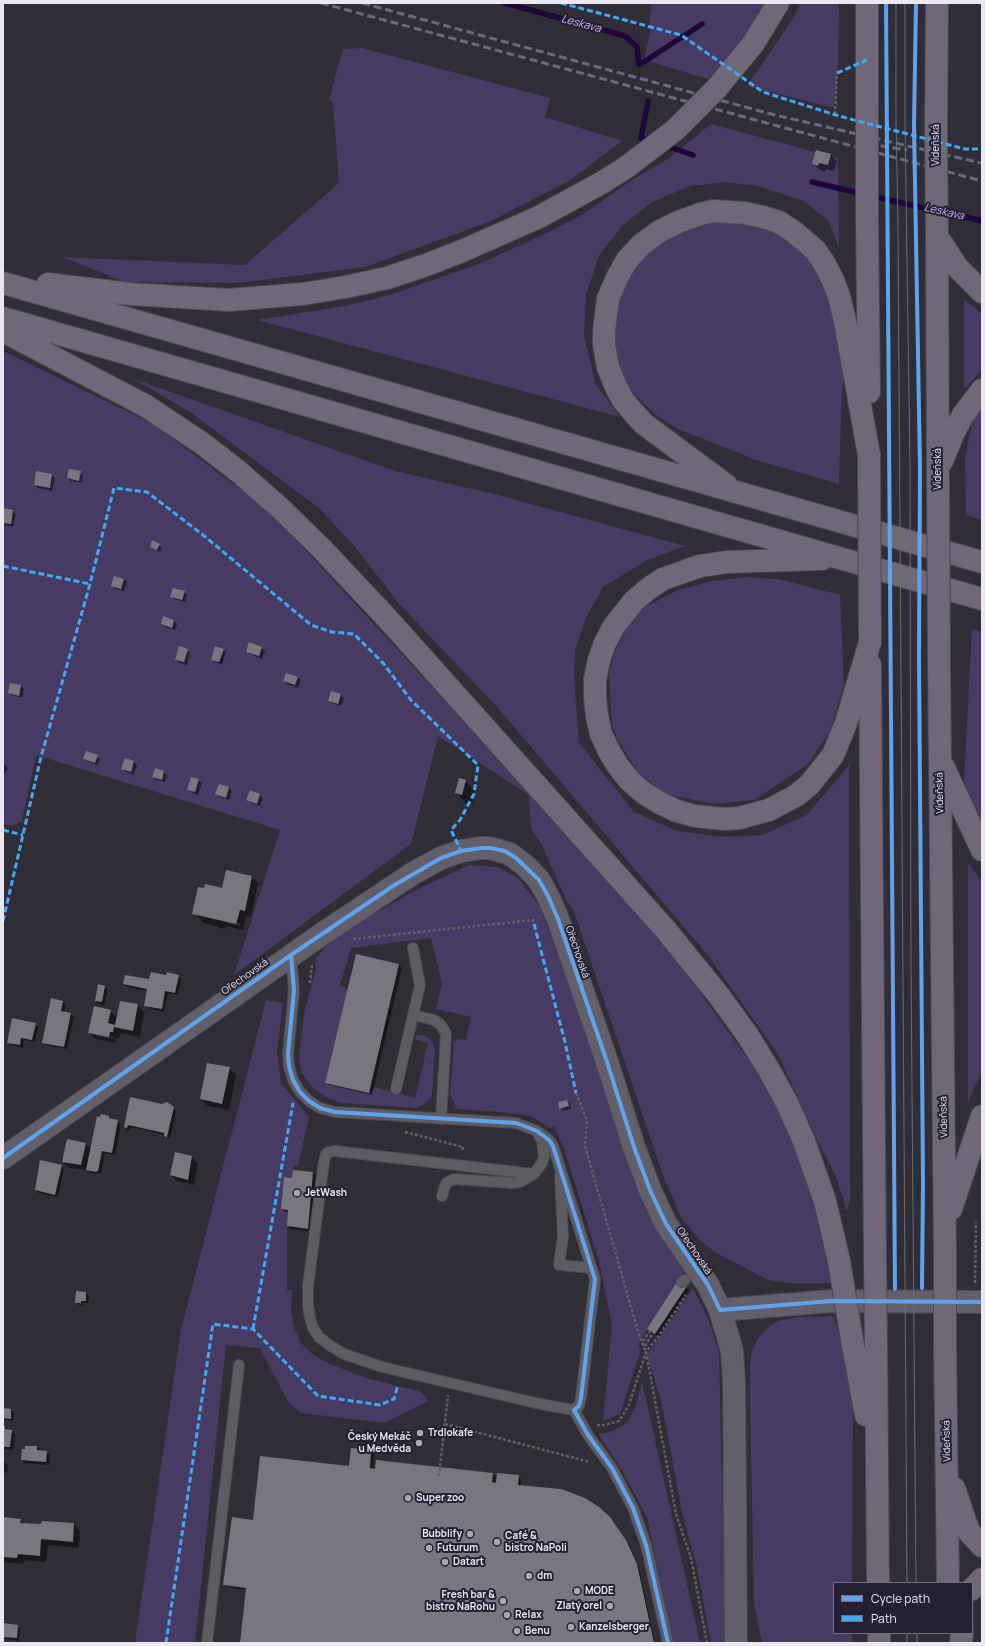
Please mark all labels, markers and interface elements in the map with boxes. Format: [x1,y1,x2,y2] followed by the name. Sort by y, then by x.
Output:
[560,12,602,36] water label: Leskava
[930,124,942,166] street label: Vídeňská
[923,201,965,223] water label: Leskava
[932,448,944,490] street label: Vídeňská
[934,772,946,814] street label: Vídeňská
[562,924,592,980] street label: Ořechovská
[219,956,271,998] street label: Ořechovská
[938,1096,950,1138] street label: Vídeňská
[305,1187,347,1199] place label: JetWash
[292,1188,302,1198] marker: JetWash
[674,1225,714,1277] street label: Ořechovská
[941,1420,953,1462] street label: Vídeňská
[428,1427,473,1439] place label: Trdlokafe
[415,1428,425,1438] marker: Trdlokafe
[348,1431,411,1454] place label: Český Mekáč u Medvěda
[414,1438,424,1448] marker: Český Mekáč u Medvěda
[416,1492,464,1504] place label: Super zoo
[403,1493,413,1503] marker: Super zoo
[422,1528,462,1540] place label: Bubblify
[465,1529,475,1539] marker: Bubblify
[505,1530,567,1554] place label: Café & bistro NaPoli
[492,1537,502,1547] marker: Café & bistro NaPoli
[437,1542,478,1554] place label: Futurum
[424,1543,434,1553] marker: Futurum
[453,1556,484,1568] place label: Datart
[440,1557,450,1567] marker: Datart
[537,1570,552,1582] place label: dm
[524,1571,534,1581] marker: dm
[833,1582,973,1634] legend
[585,1585,614,1597] place label: MODE
[572,1586,582,1596] marker: MODE
[426,1589,495,1612] place label: Fresh bar & bistro NaRohu
[871,1590,930,1607] text: Cycle path
[498,1596,508,1606] marker: Fresh bar & bistro NaRohu
[556,1600,602,1612] place label: Zlatý orel
[605,1601,615,1611] marker: Zlatý orel
[515,1609,542,1621] place label: Relax
[502,1610,512,1620] marker: Relax
[871,1610,897,1627] text: Path
[579,1621,649,1633] place label: Kanzelsberger
[566,1622,576,1632] marker: Kanzelsberger
[525,1625,550,1637] place label: Benu
[512,1626,522,1636] marker: Benu

